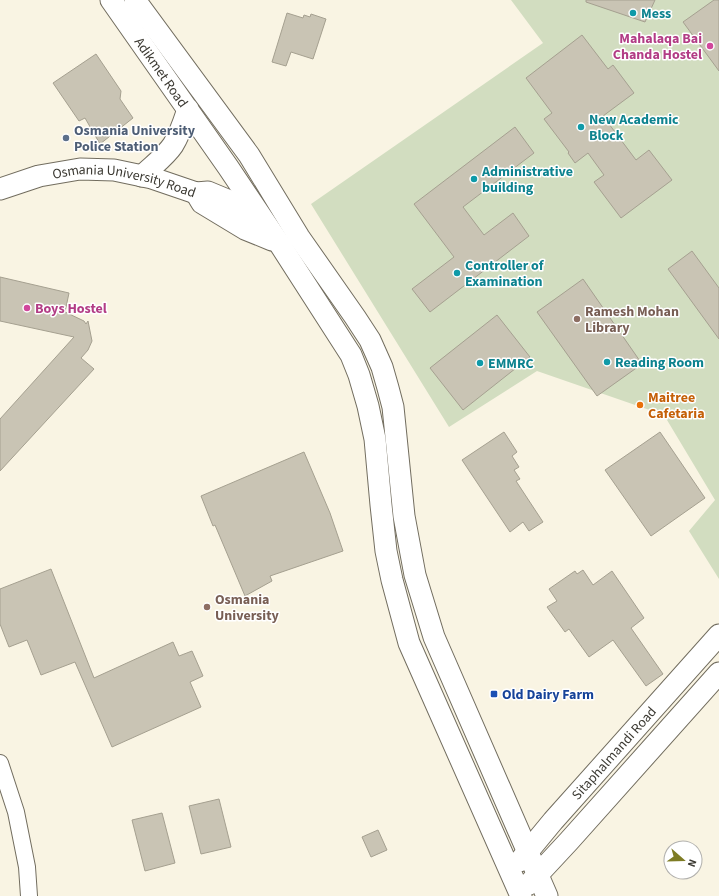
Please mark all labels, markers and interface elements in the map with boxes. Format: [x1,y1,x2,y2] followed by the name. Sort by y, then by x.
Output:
[641,4,671,24] place label: Mess
[628,8,638,18] marker: Mess
[613,29,702,65] place label: Mahalaqa Bai Chanda Hostel
[129,33,192,112] street label: Adikmet Road
[705,41,715,51] marker: Mahalaqa Bai Chanda Hostel
[589,110,679,146] place label: New Academic Block
[74,121,196,157] place label: Osmania University Police Station
[576,122,586,132] marker: New Academic Block
[61,133,71,143] marker: Osmania University Police Station
[51,160,198,203] street label: Osmania University Road
[481,162,573,198] place label: Administrative building
[469,174,479,184] marker: Administrative building
[465,256,545,292] place label: Controller of Examination
[452,268,462,278] marker: Controller of Examination
[35,299,107,319] place label: Boys Hostel
[585,302,679,338] place label: Ramesh Mohan Library
[22,303,32,313] marker: Boys Hostel
[572,314,582,324] marker: Ramesh Mohan Library
[615,353,704,373] place label: Reading Room
[488,354,534,374] place label: EMMRC
[602,357,612,367] marker: Reading Room
[475,358,485,368] marker: EMMRC
[648,388,705,424] place label: Maitree Cafetaria
[635,400,645,410] marker: Maitree Cafetaria
[215,590,280,626] place label: Osmania University
[202,602,212,612] marker: Osmania University
[502,685,594,705] place label: Old Dairy Farm
[489,689,499,699] marker: Old Dairy Farm
[567,703,661,805] street label: Sitaphalmandi Road
[663,840,703,880] north arrow
[684,857,700,869] text: N

